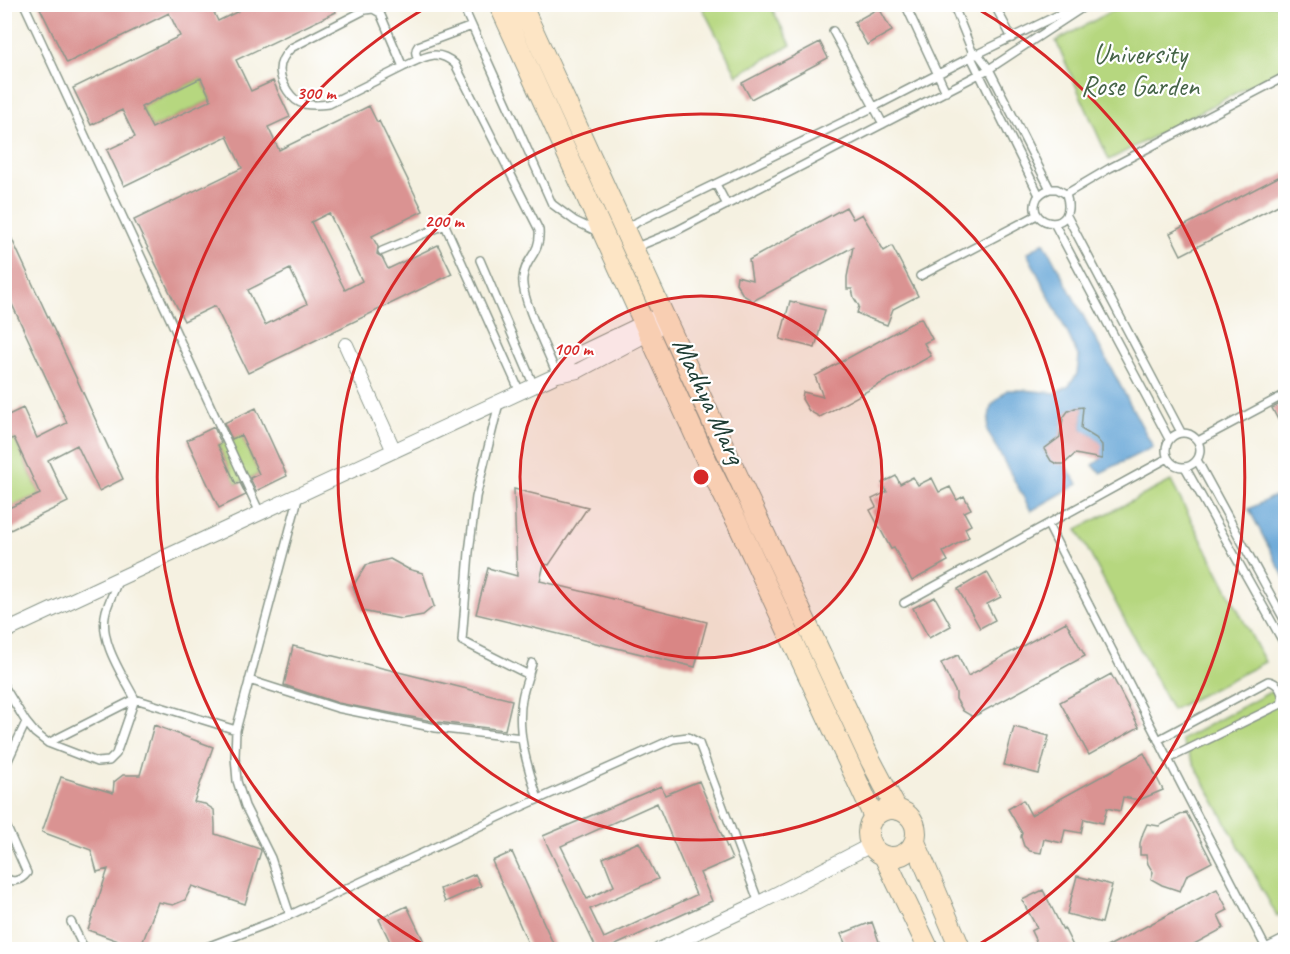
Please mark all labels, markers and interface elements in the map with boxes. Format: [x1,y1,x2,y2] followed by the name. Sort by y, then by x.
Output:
[1081,36,1201,103] park label: University Rose Garden
[297,82,337,104] text: 300 m
[425,210,465,232] text: 200 m
[665,331,755,471] street label: Madhya Marg
[554,338,594,360] text: 100 m
[691,467,711,487] centre of rings

